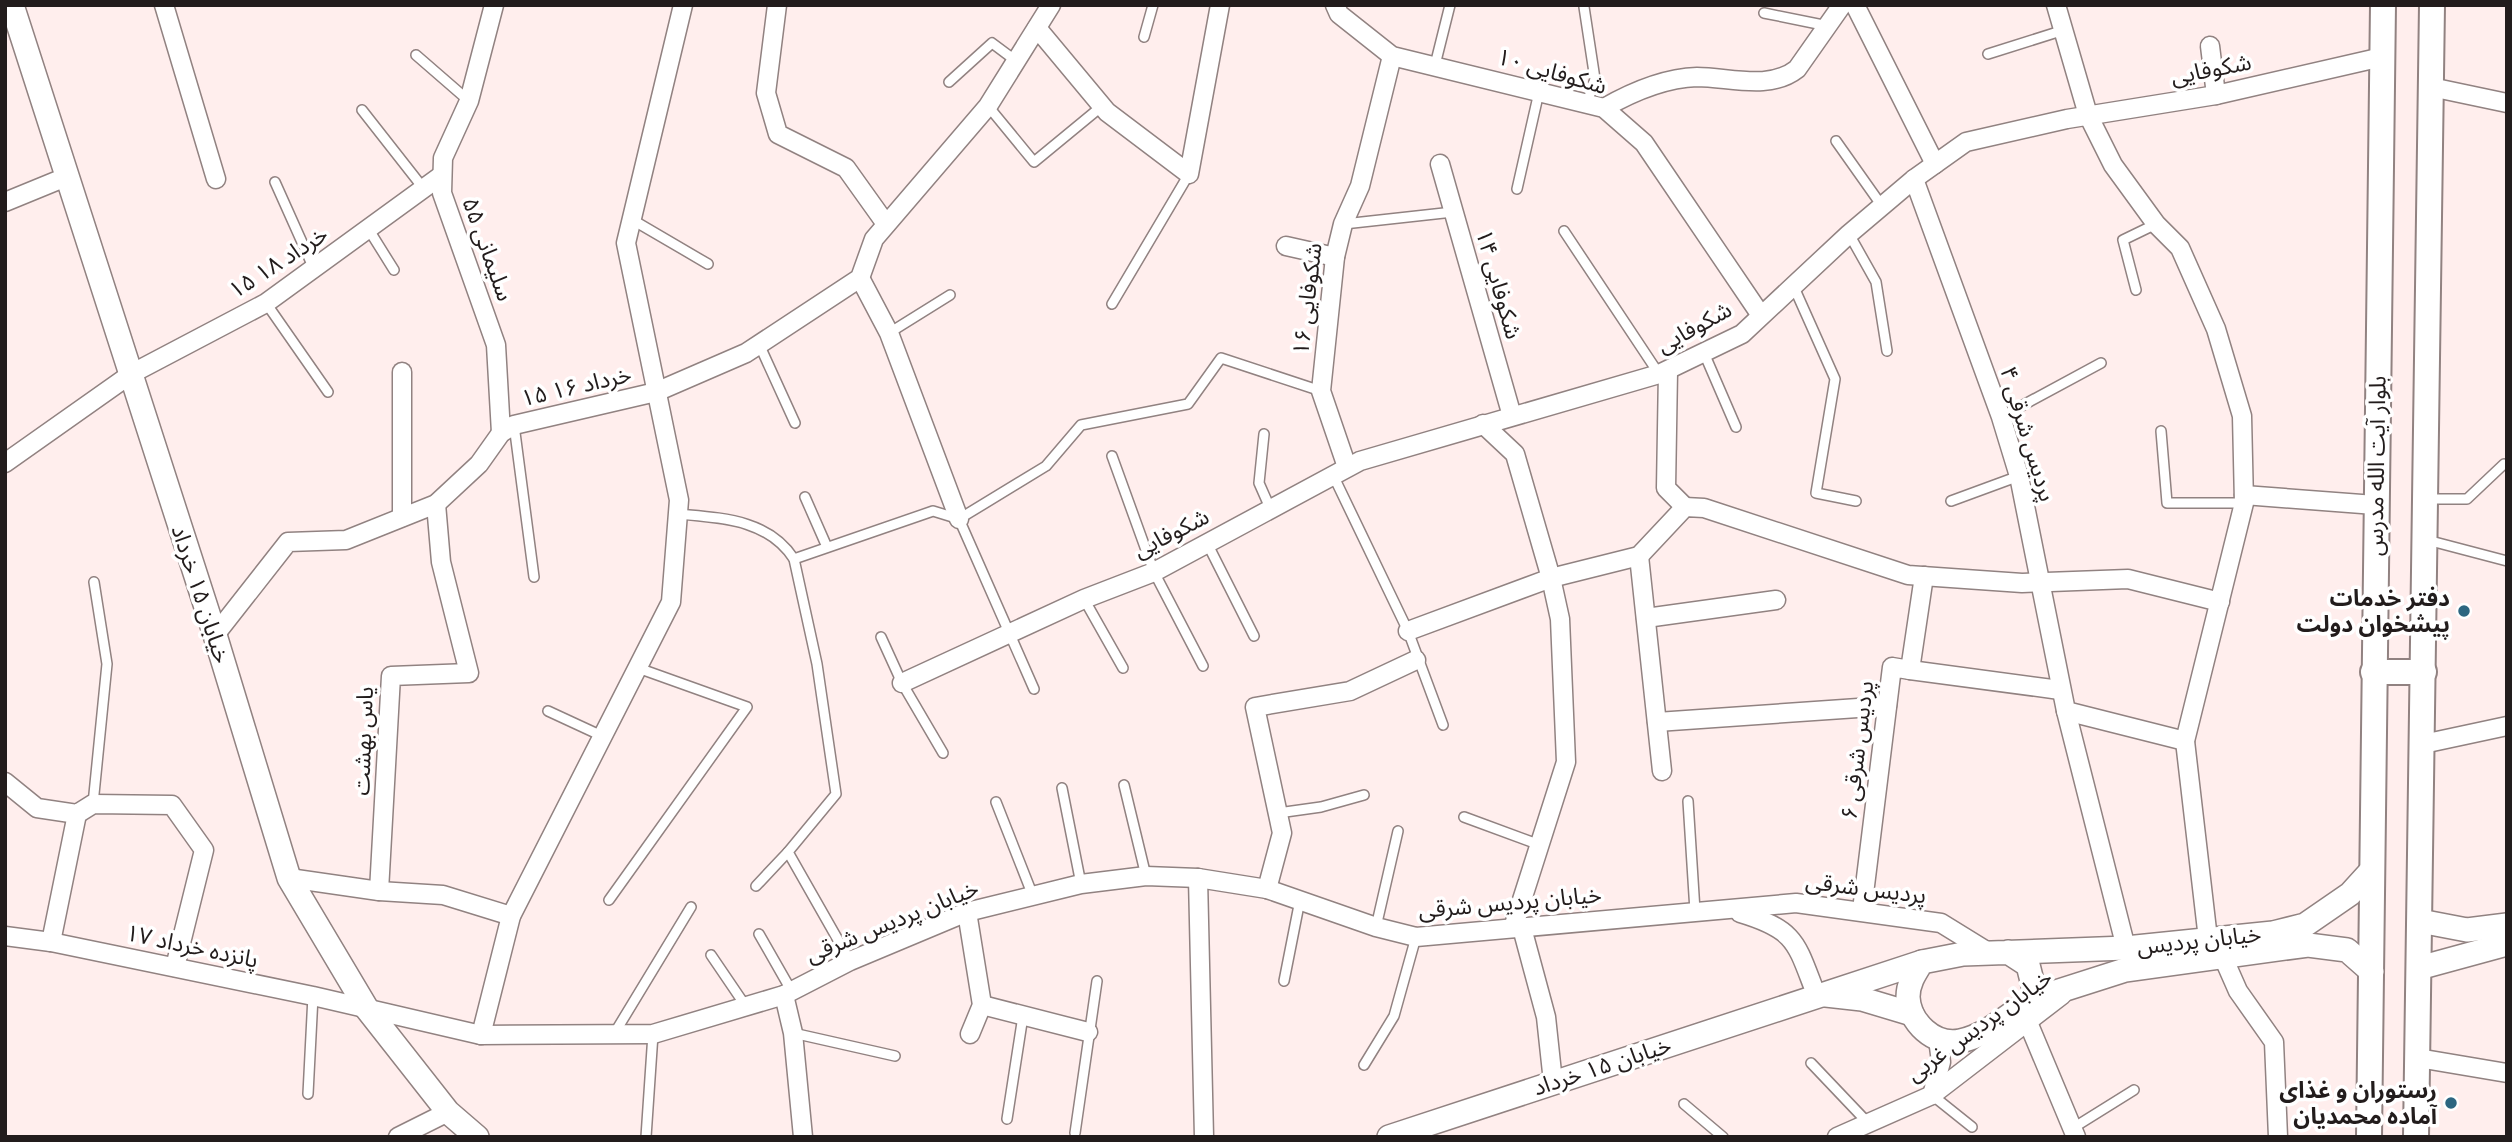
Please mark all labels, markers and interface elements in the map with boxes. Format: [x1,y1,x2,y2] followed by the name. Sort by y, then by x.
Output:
[1494,43,1610,100] street label: شکوفایی ۱۰
[2169,48,2254,91] street label: شکوفایی
[457,194,519,304] street label: سلیمانی ۵۵
[224,220,333,304] street label: ۱۵ خرداد ۱۸
[1470,226,1527,342] street label: شکوفایی ۱۴
[1287,241,1328,357] street label: شکوفایی ۱۶
[1652,296,1736,359] street label: شکوفایی
[518,361,634,412] street label: ۱۵ خرداد ۱۶
[1993,363,2061,505] street label: پردیس شرقی ۴
[2361,376,2392,556] street label: بلوار آیت الله مدرس
[1129,503,1214,564] street label: شکوفایی
[165,522,236,667] street label: خیابان ۱۵ خرداد
[2297,585,2450,640] place label: دفتر خدمات پیشخوان دولت
[2456,603,2472,619] marker: دفتر خدمات پیشخوان دولت
[1836,679,1881,821] street label: پردیس شرقی ۶
[348,686,378,796] street label: یاس بهشت
[1804,868,1928,910] street label: پردیس شرقی
[802,874,983,970] street label: خیابان پردیس شرقی
[1417,881,1603,925] street label: خیابان پردیس شرقی
[123,919,261,975] street label: پانزده خرداد ۱۷
[2135,921,2263,962] street label: خیابان پردیس
[1901,964,2058,1088] street label: خیابان پردیس غربی
[1530,1031,1675,1102] street label: خیابان ۱۵ خرداد
[2279,1077,2438,1129] place label: رستوران و غذای آماده محمدیان
[2443,1095,2459,1111] marker: رستوران و غذای آماده محمدیان

